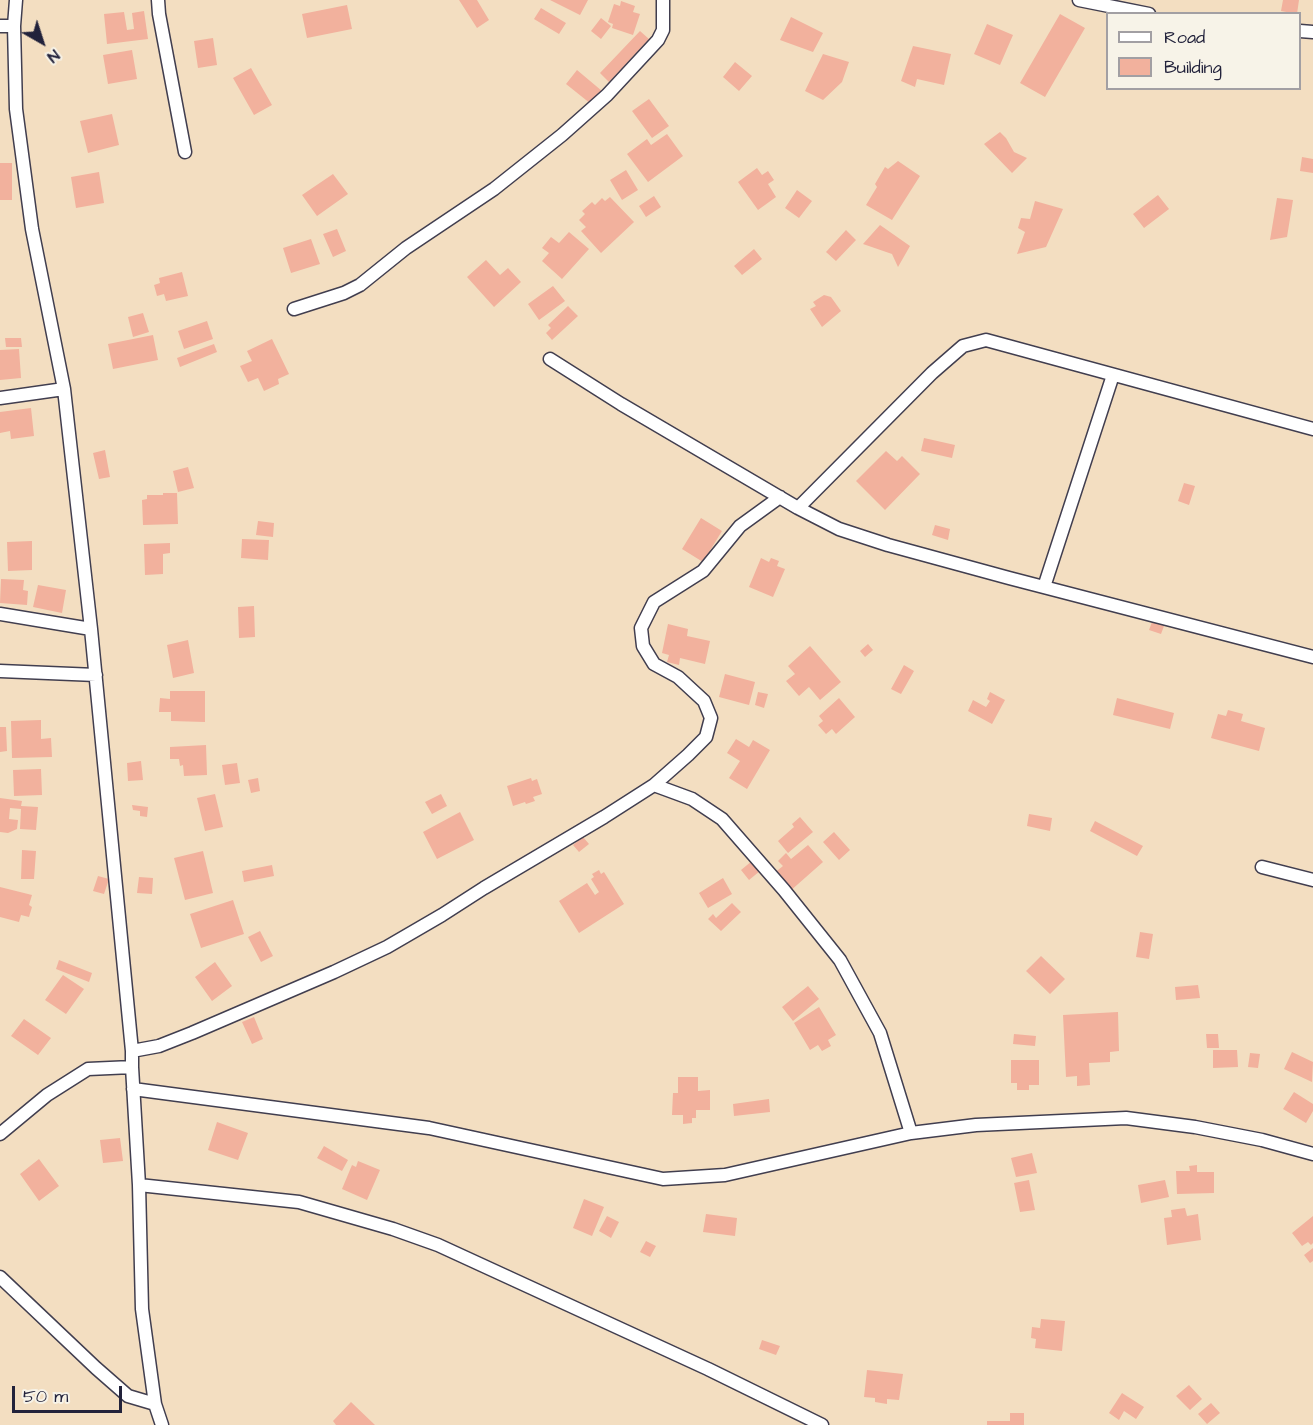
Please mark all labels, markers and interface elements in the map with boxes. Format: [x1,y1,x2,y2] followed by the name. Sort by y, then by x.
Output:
[12,12,72,72] north arrow
[1106,12,1301,90] legend
[1164,25,1205,50] text: Road
[43,44,64,68] text: N
[1164,55,1222,80] text: Building
[15,1374,124,1412] scale bar
[23,1384,68,1409] text: 50 m

